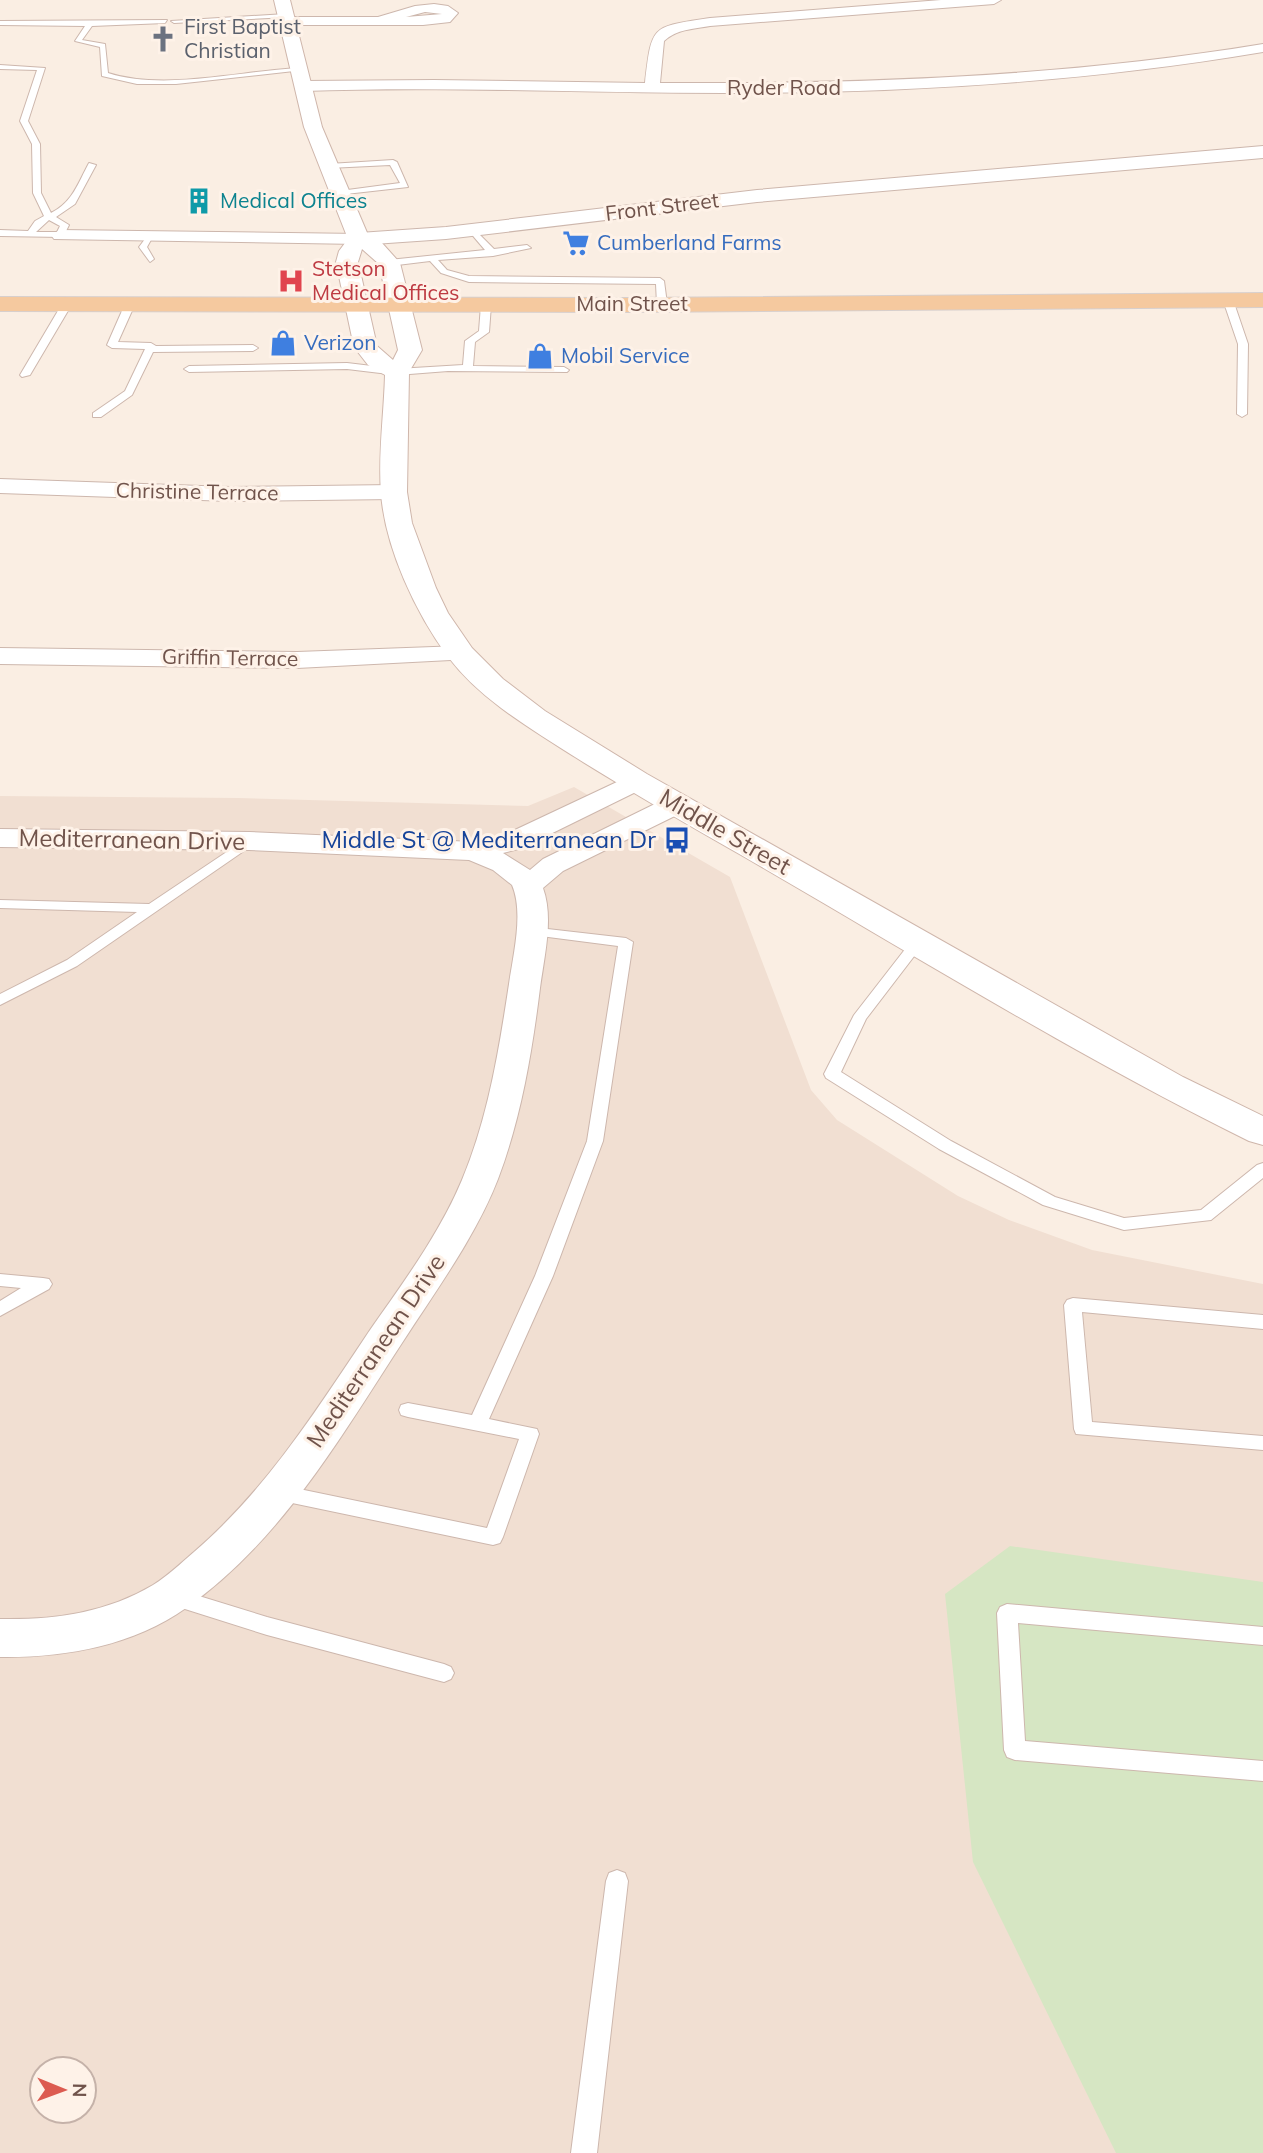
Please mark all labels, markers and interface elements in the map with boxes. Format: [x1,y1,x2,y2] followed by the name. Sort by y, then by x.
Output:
[184,13,301,63] place label: First Baptist Christian
[148,24,178,54] church icon: First Baptist Christian
[727,74,841,100] street label: Ryder Road
[184,186,214,216] building icon: Medical Offices
[604,186,720,226] street label: Front Street
[220,187,367,213] place label: Medical Offices
[561,228,591,258] supermarket icon: Cumberland Farms
[597,229,782,255] place label: Cumberland Farms
[312,255,459,305] place label: Stetson Medical Offices
[276,266,306,296] hospital icon: Stetson Medical Offices
[576,290,688,316] street label: Main Street
[268,328,298,358] shop icon: Verizon
[304,329,376,355] place label: Verizon
[525,341,555,371] shop icon: Mobil Service
[561,342,690,368] place label: Mobil Service
[115,477,279,505] street label: Christine Terrace
[162,643,298,671] street label: Griffin Terrace
[655,782,796,881] street label: Middle Street
[18,822,246,856] street label: Mediterranean Drive
[321,824,656,854] place label: Middle St @ Mediterranean Dr
[662,825,692,855] bus stop icon: Middle St @ Mediterranean Dr
[299,1248,451,1453] street label: Mediterranean Drive
[28,2055,98,2125] north arrow
[68,2083,92,2098] text: N

